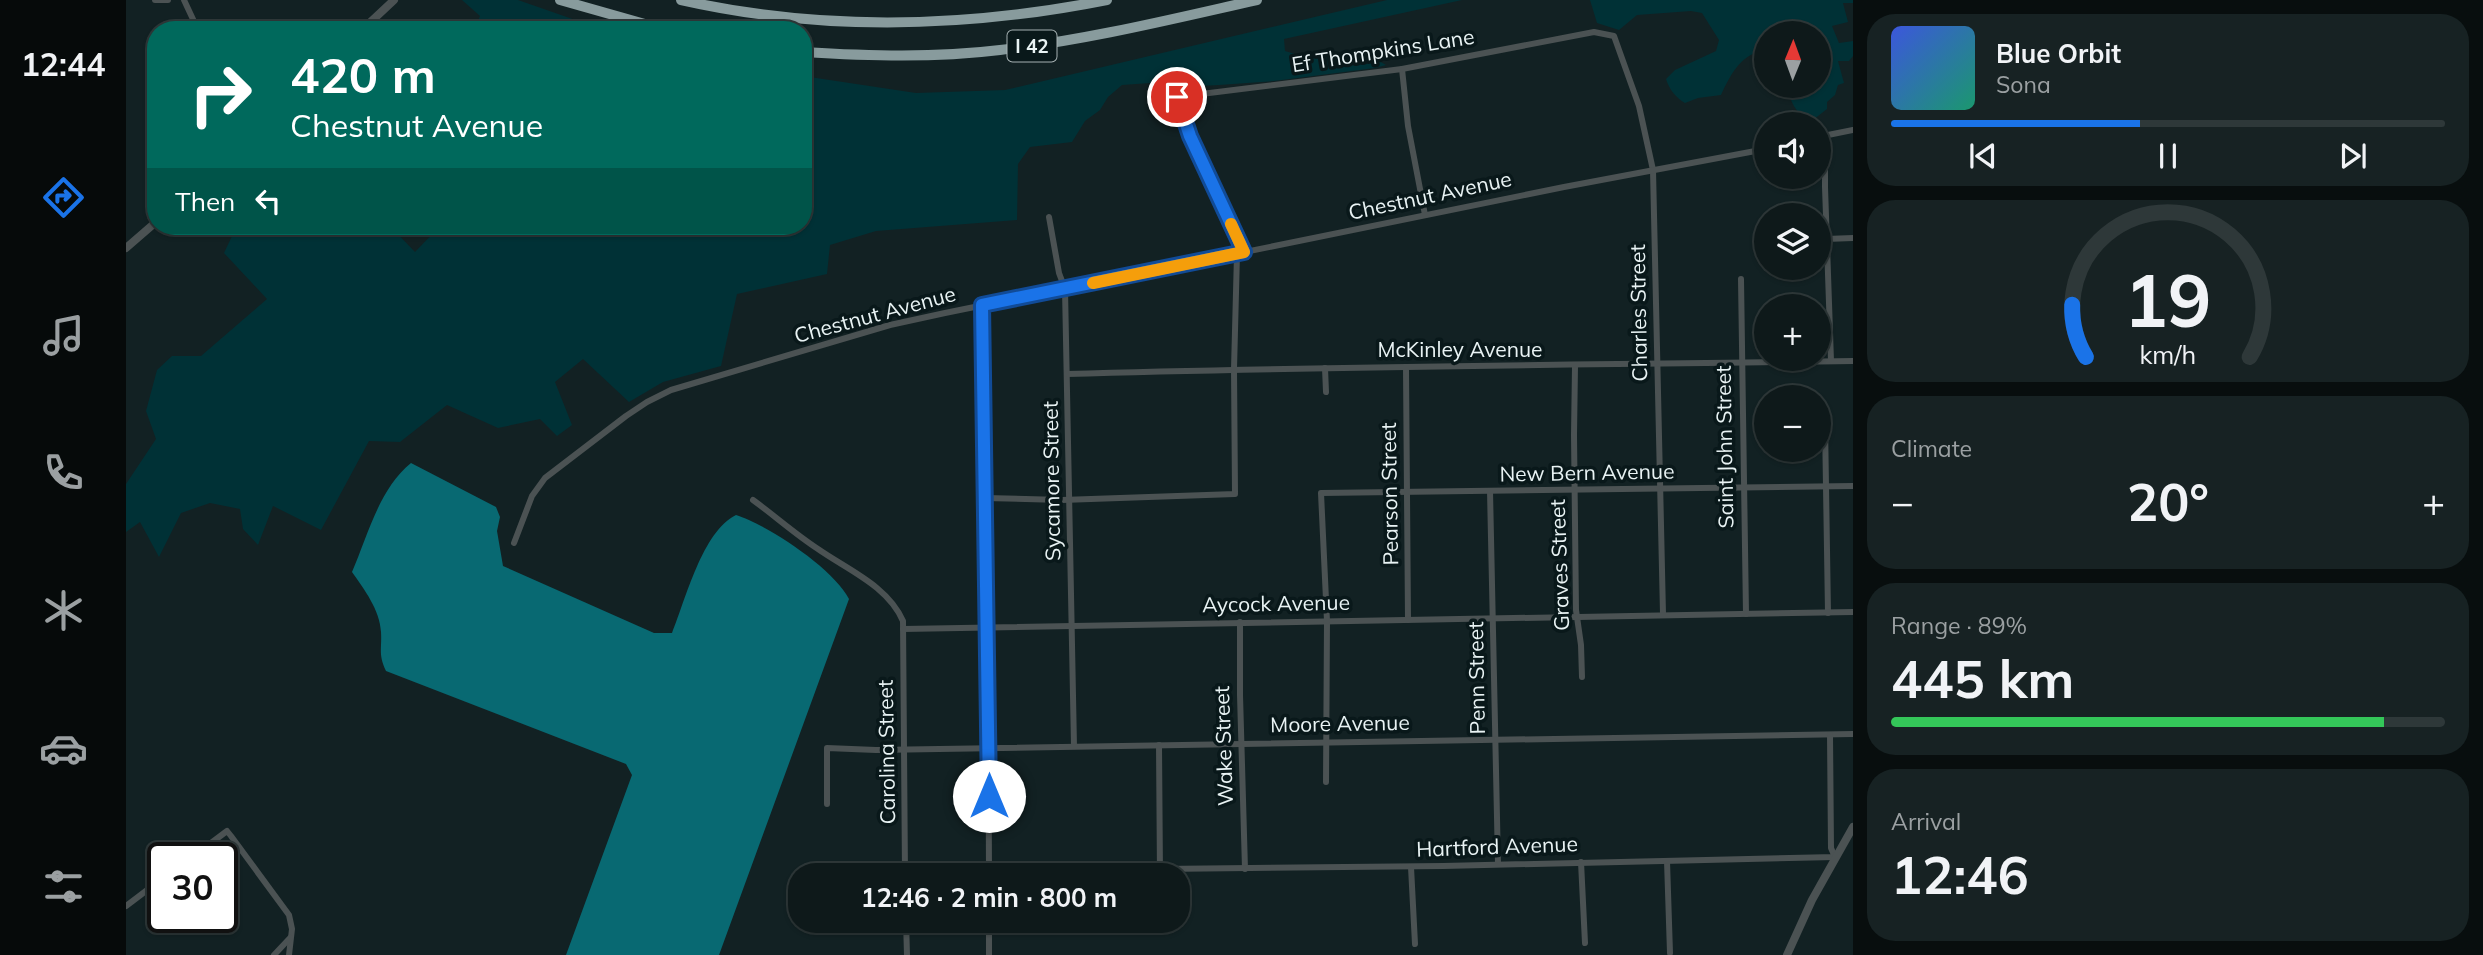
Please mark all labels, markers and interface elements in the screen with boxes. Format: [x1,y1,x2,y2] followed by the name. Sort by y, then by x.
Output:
[1754,21,1830,98] north arrow
[1754,21,1831,462] map controls
[1290,23,1476,77] street label: Ef Thompkins Lane
[1007,30,1056,61] road number: I 42
[1996,37,2121,70] text: Blue Orbit
[21,44,105,84] text: 12:44
[290,44,436,105] text: 420 m
[175,49,266,140] icon: right
[1147,67,1207,127] pin
[1996,70,2051,99] text: Sona
[1158,78,1196,116] icon: arrive
[290,105,543,145] text: Chestnut Avenue
[1754,112,1831,189] button: sound
[1964,137,2002,175] icon: previous
[2149,137,2187,175] icon: pause
[2334,137,2372,175] icon: next
[1346,165,1514,225] street label: Chestnut Avenue
[39,173,88,222] icon: directions
[249,182,287,220] icon: left
[175,185,235,218] text: Then
[1754,203,1831,280] button: layers
[1624,244,1652,382] street label: Charles Street
[2124,255,2212,346] text: 19
[791,280,958,348] street label: Chestnut Avenue
[1754,294,1831,371] button: +
[39,311,88,360] icon: music
[1377,336,1543,362] street label: McKinley Avenue
[2140,339,2196,370] text: km/h
[1710,365,1738,529] street label: Saint John Street
[1754,385,1831,462] button: −
[1037,401,1065,561] street label: Sycamore Street
[1375,422,1403,566] street label: Pearson Street
[1891,434,1972,463] text: Climate
[39,448,88,497] icon: phone
[1499,457,1675,487] street label: New Bern Avenue
[2127,469,2209,534] text: 20°
[1891,478,1914,526] text: −
[2422,478,2445,526] text: +
[1544,499,1574,631] street label: Graves Street
[39,586,88,635] icon: climate
[1202,589,1350,617] street label: Aycock Avenue
[1891,611,2027,640] text: Range · 89%
[1462,621,1490,735] street label: Penn Street
[1891,646,2074,711] text: 445 km
[872,680,900,825] street label: Carolina Street
[1208,685,1238,807] street label: Wake Street
[1270,709,1410,737] street label: Moore Avenue
[39,724,88,773] icon: car
[952,759,1026,833] position arrow
[1891,807,1961,836] text: Arrival
[1416,830,1578,862] street label: Hartford Avenue
[147,842,238,933] speed limit sign: 30
[1891,842,2029,907] text: 12:46
[39,862,88,911] icon: filters
[861,881,1117,914] text: 12:46 · 2 min · 800 m

